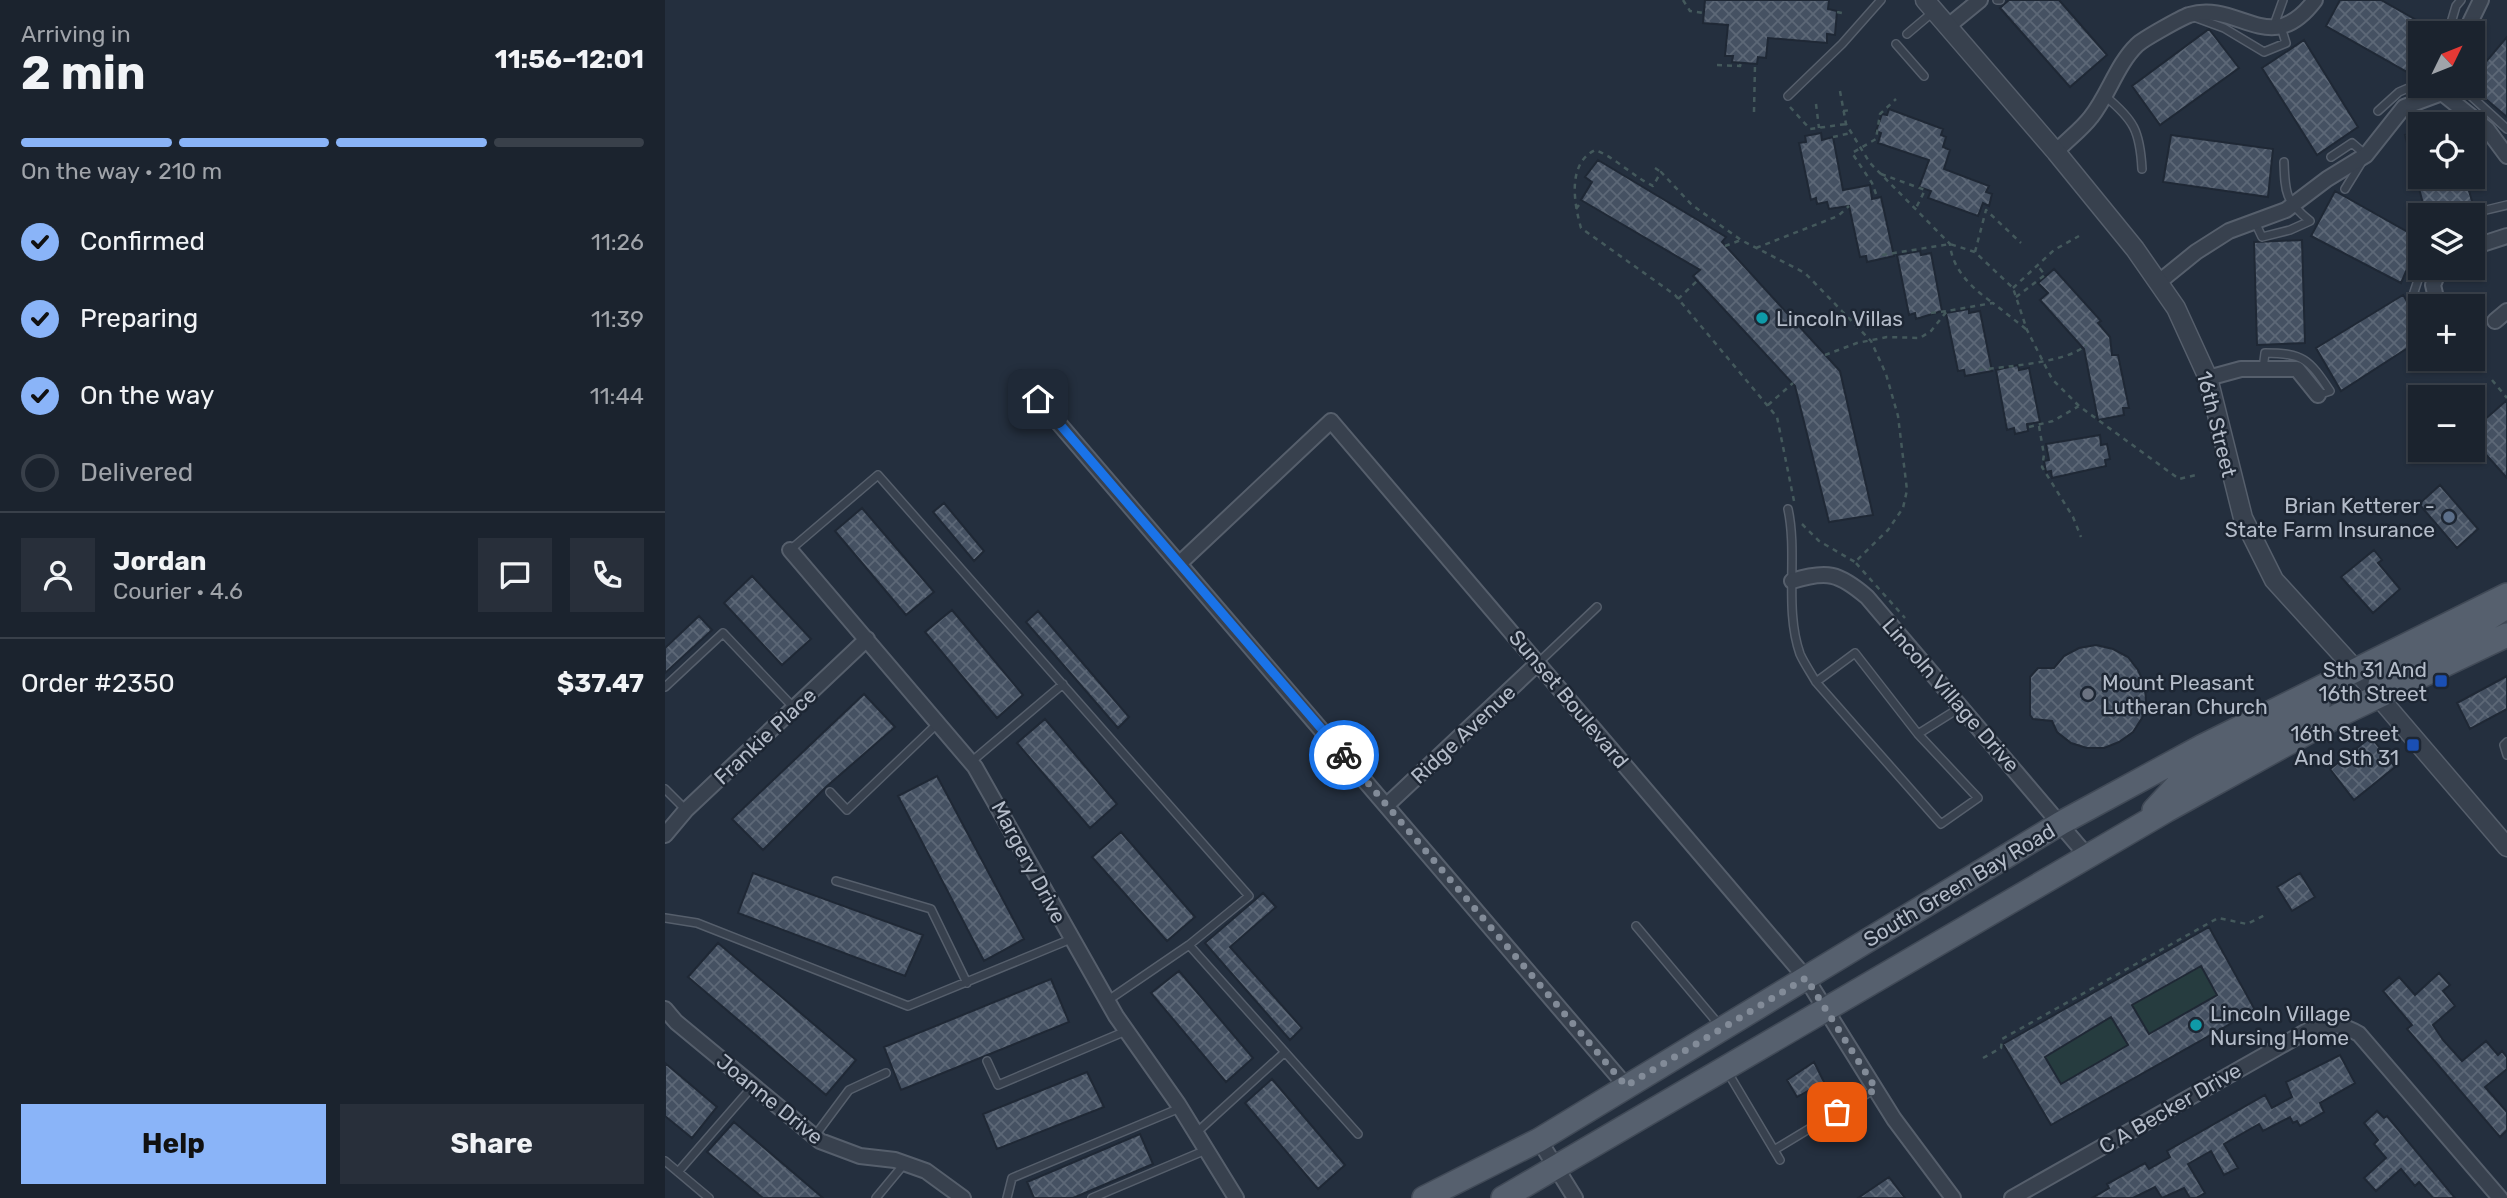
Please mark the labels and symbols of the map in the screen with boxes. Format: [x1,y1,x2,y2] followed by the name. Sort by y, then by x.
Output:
[2408,21,2485,98] north arrow
[1776,306,1903,331] place label: Lincoln Villas
[1754,310,1770,326] marker: Lincoln Villas
[2192,368,2242,480] street label: 16th Street
[1008,369,1068,429] pin
[2225,493,2435,542] place label: Brian Ketterer - State Farm Insurance
[2441,509,2457,525] marker: Brian Ketterer - State Farm Insurance
[1877,613,2025,777] street label: Lincoln Village Drive
[1504,625,1634,773] street label: Sunset Boulevard
[2318,657,2427,706] place label: Sth 31 And 16th Street
[2102,670,2268,719] place label: Mount Pleasant Lutheran Church
[2433,673,2449,689] marker: Sth 31 And 16th Street
[1406,679,1520,789] street label: Ridge Avenue
[709,682,821,790] street label: Frankie Place
[2080,686,2096,702] marker: Mount Pleasant Lutheran Church
[1309,720,1379,790] courier
[2290,721,2399,770] place label: 16th Street And Sth 31
[2405,737,2421,753] marker: 16th Street And Sth 31
[986,797,1072,927] street label: Margery Drive
[1859,818,2059,952] street label: South Green Bay Road
[2210,1001,2351,1050] place label: Lincoln Village Nursing Home
[2188,1017,2204,1033] marker: Lincoln Village Nursing Home
[712,1048,828,1150] street label: Joanne Drive
[2095,1057,2245,1159] street label: C A Becker Drive
[1807,1082,1867,1142] pin

